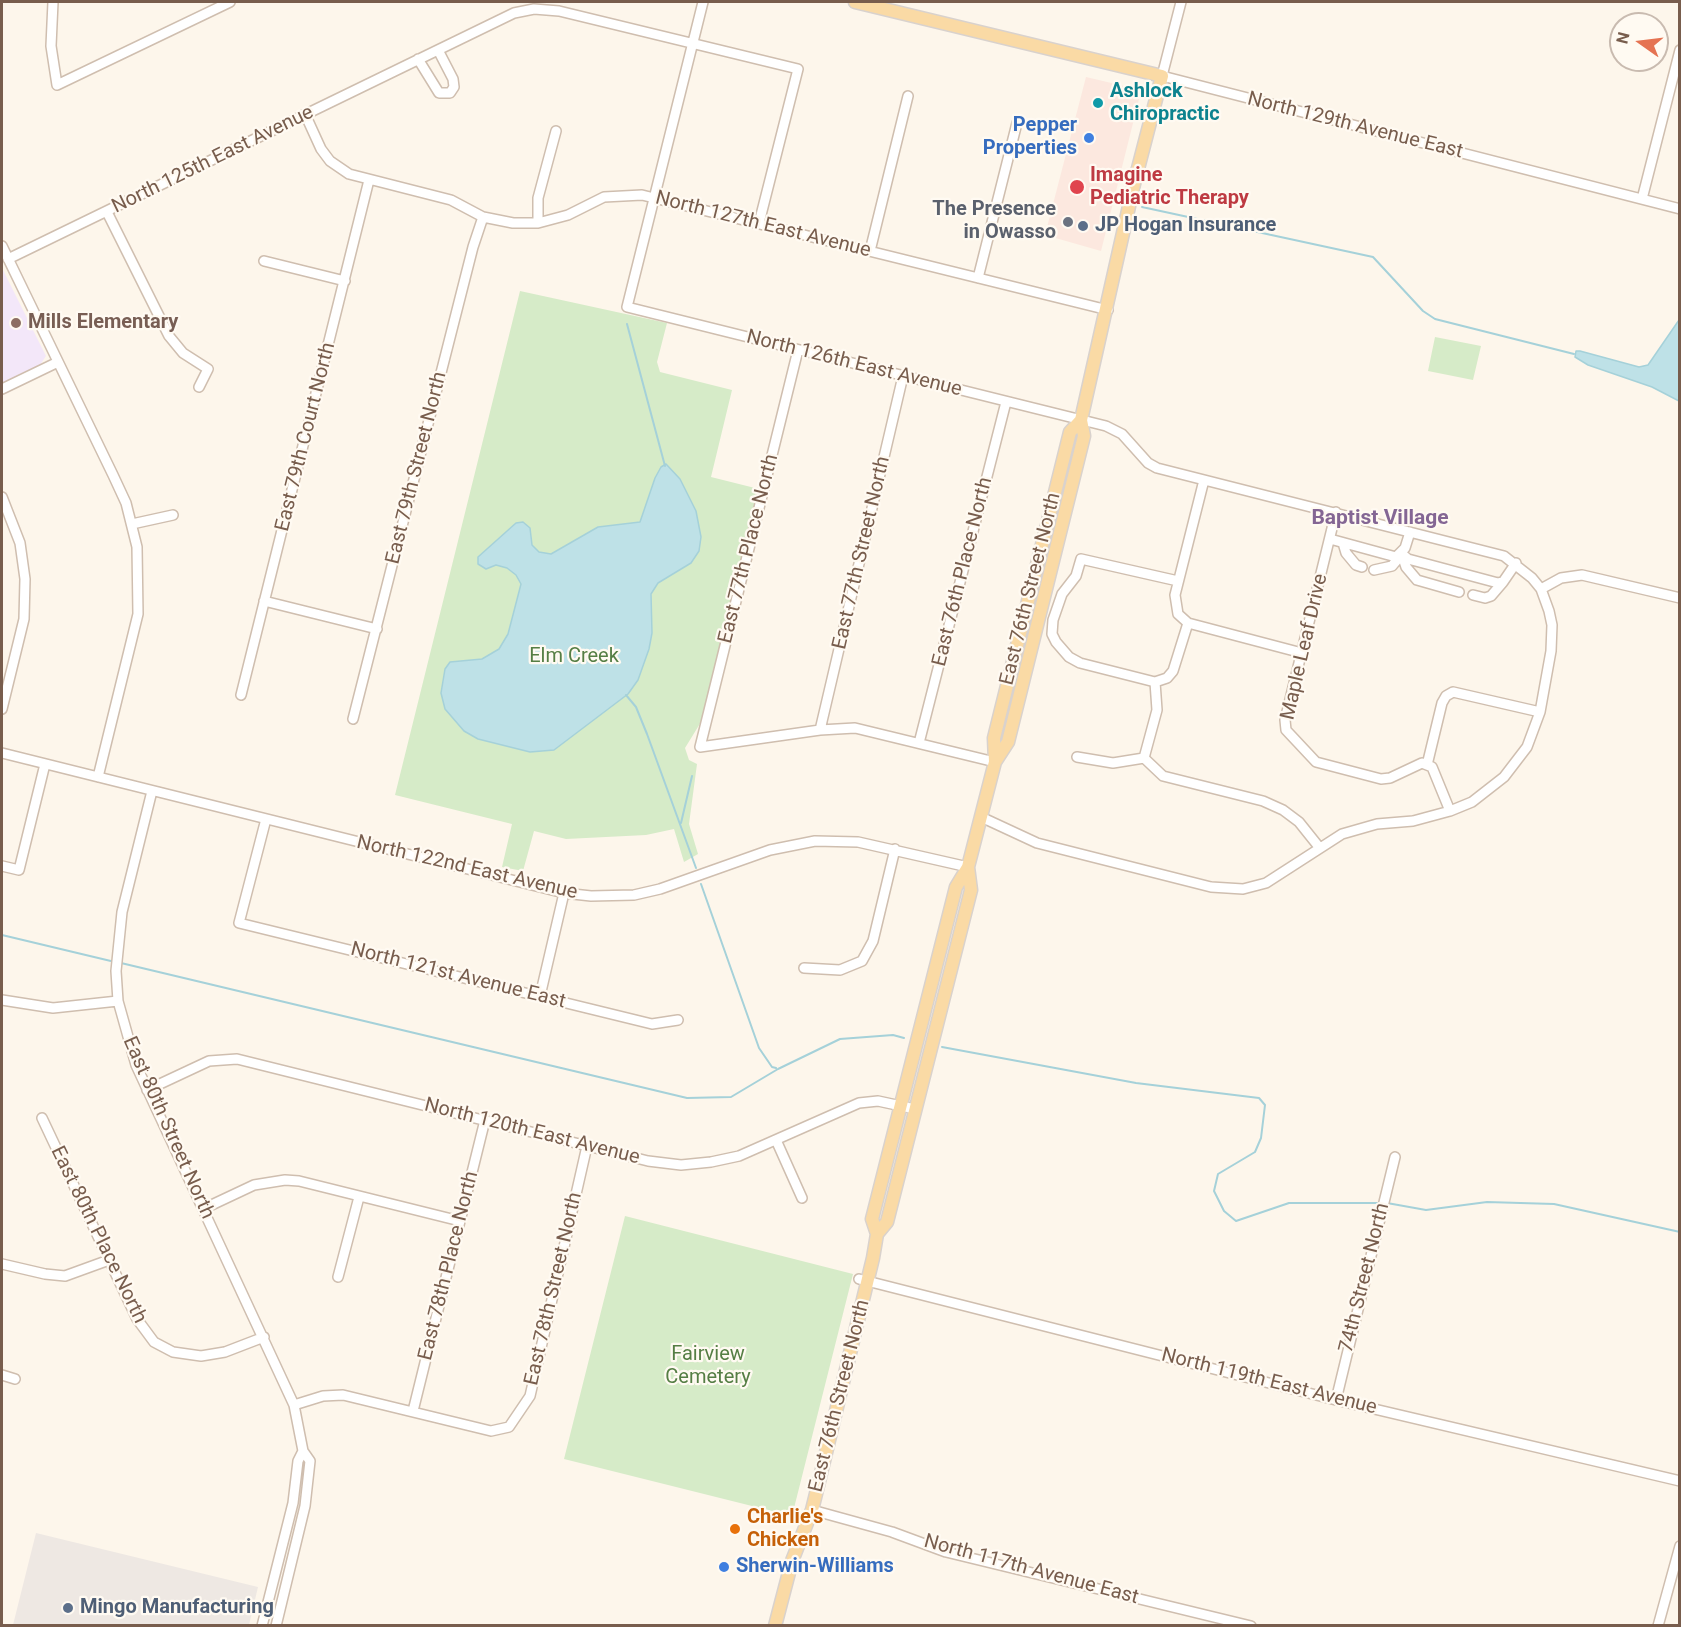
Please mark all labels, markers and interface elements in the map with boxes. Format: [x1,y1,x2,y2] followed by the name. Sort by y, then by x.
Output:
[1609,12,1669,72] north arrow
[1612,30,1634,46] text: N
[1110,80,1220,127] place label: Ashlock Chiropractic
[1245,88,1465,164] street label: North 129th Avenue East
[1091,96,1105,110] marker: Ashlock Chiropractic
[108,101,318,219] street label: North 125th East Avenue
[983,114,1077,161] place label: Pepper Properties
[1082,131,1096,145] marker: Pepper Properties
[1090,164,1249,211] place label: Imagine Pediatric Therapy
[1068,178,1086,196] marker: Imagine Pediatric Therapy
[653,187,873,263] street label: North 127th East Avenue
[932,198,1056,245] place label: The Presence in Owasso
[1095,214,1276,238] place label: JP Hogan Insurance
[1061,215,1075,229] marker: The Presence in Owasso
[1076,219,1090,233] marker: JP Hogan Insurance
[28,311,178,335] place label: Mills Elementary
[9,316,23,330] marker: Mills Elementary
[744,326,964,402] street label: North 126th East Avenue
[271,340,341,534] street label: East 79th Court North
[381,369,453,567] street label: East 79th Street North
[714,452,784,646] street label: East 77th Place North
[828,454,896,652] street label: East 77th Street North
[928,475,998,669] street label: East 76th Place North
[995,490,1067,688] street label: East 76th Street North
[1311,506,1449,532] district label: Baptist Village
[1277,572,1333,722] street label: Maple Leaf Drive
[529,645,619,669] park label: Elm Creek
[354,831,580,905] street label: North 122nd East Avenue
[348,938,568,1014] street label: North 121st Avenue East
[117,1033,219,1223] street label: East 80th Street North
[422,1094,642,1170] street label: North 120th East Avenue
[45,1143,151,1327] street label: East 80th Place North
[414,1169,484,1363] street label: East 78th Place North
[520,1190,588,1388] street label: East 78th Street North
[1335,1201,1395,1355] street label: 74th Street North
[804,1297,876,1495] street label: East 76th Street North
[665,1343,751,1390] park label: Fairview Cemetery
[1159,1344,1379,1420] street label: North 119th East Avenue
[747,1506,823,1553] place label: Charlie's Chicken
[728,1522,742,1536] marker: Charlie's Chicken
[921,1530,1141,1610] street label: North 117th Avenue East
[736,1555,894,1579] place label: Sherwin-Williams
[717,1560,731,1574] marker: Sherwin-Williams
[80,1596,274,1620] place label: Mingo Manufacturing
[61,1601,75,1615] marker: Mingo Manufacturing

